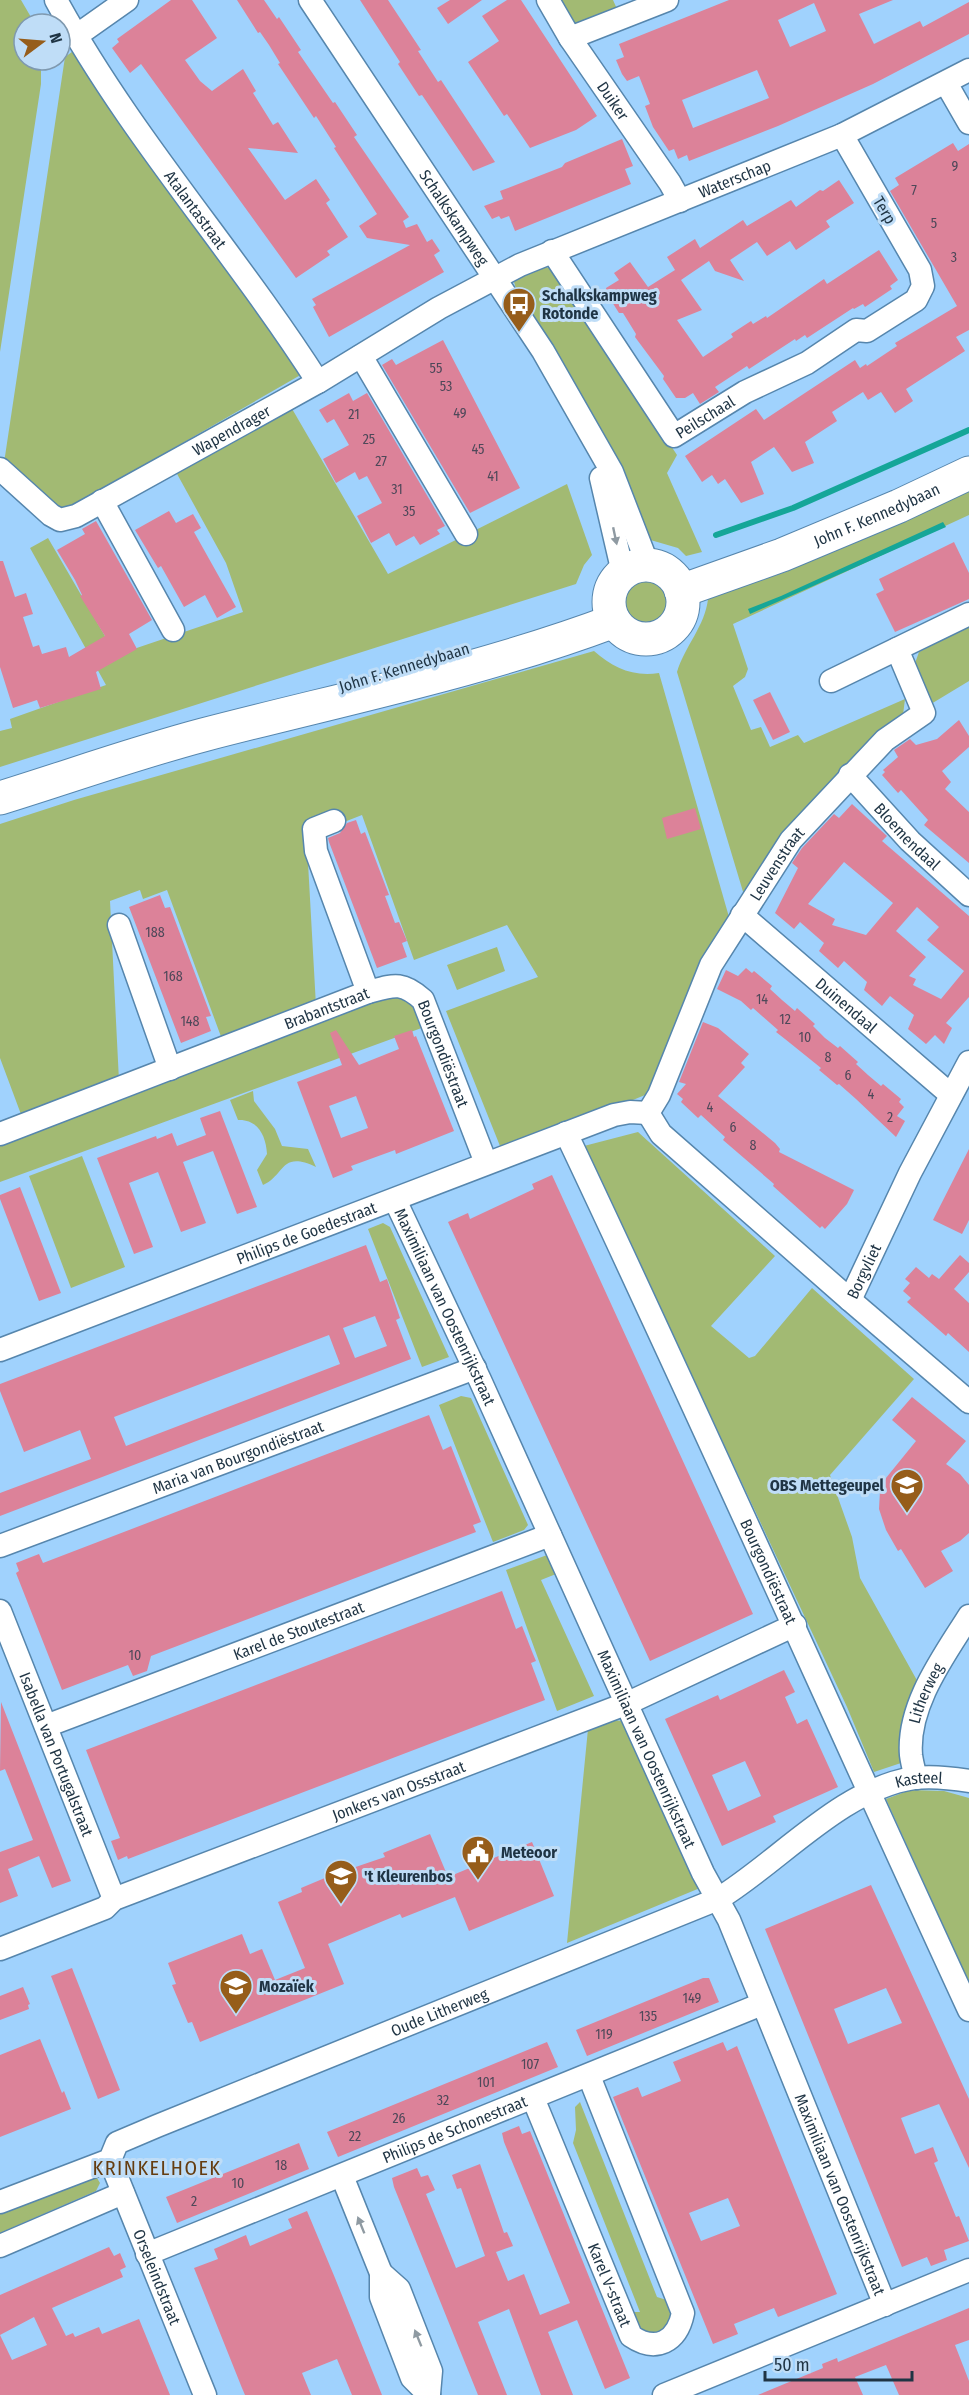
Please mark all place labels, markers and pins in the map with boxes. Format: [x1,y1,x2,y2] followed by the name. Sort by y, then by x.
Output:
[501,286,537,333] bus stop icon: Schalkskampweg Rotonde
[542,286,657,323] place label: Schalkskampweg Rotonde
[889,1467,925,1514] school or university icon: OBS Mettegeupel
[770,1476,885,1495] place label: OBS Mettegeupel
[460,1834,496,1881] public building icon: Meteoor
[501,1843,557,1862] place label: Meteoor
[323,1858,359,1905] school or university icon: 't Kleurenbos
[364,1867,453,1886] place label: 't Kleurenbos
[218,1968,254,2015] school or university icon: Mozaïek
[259,1977,315,1996] place label: Mozaïek

